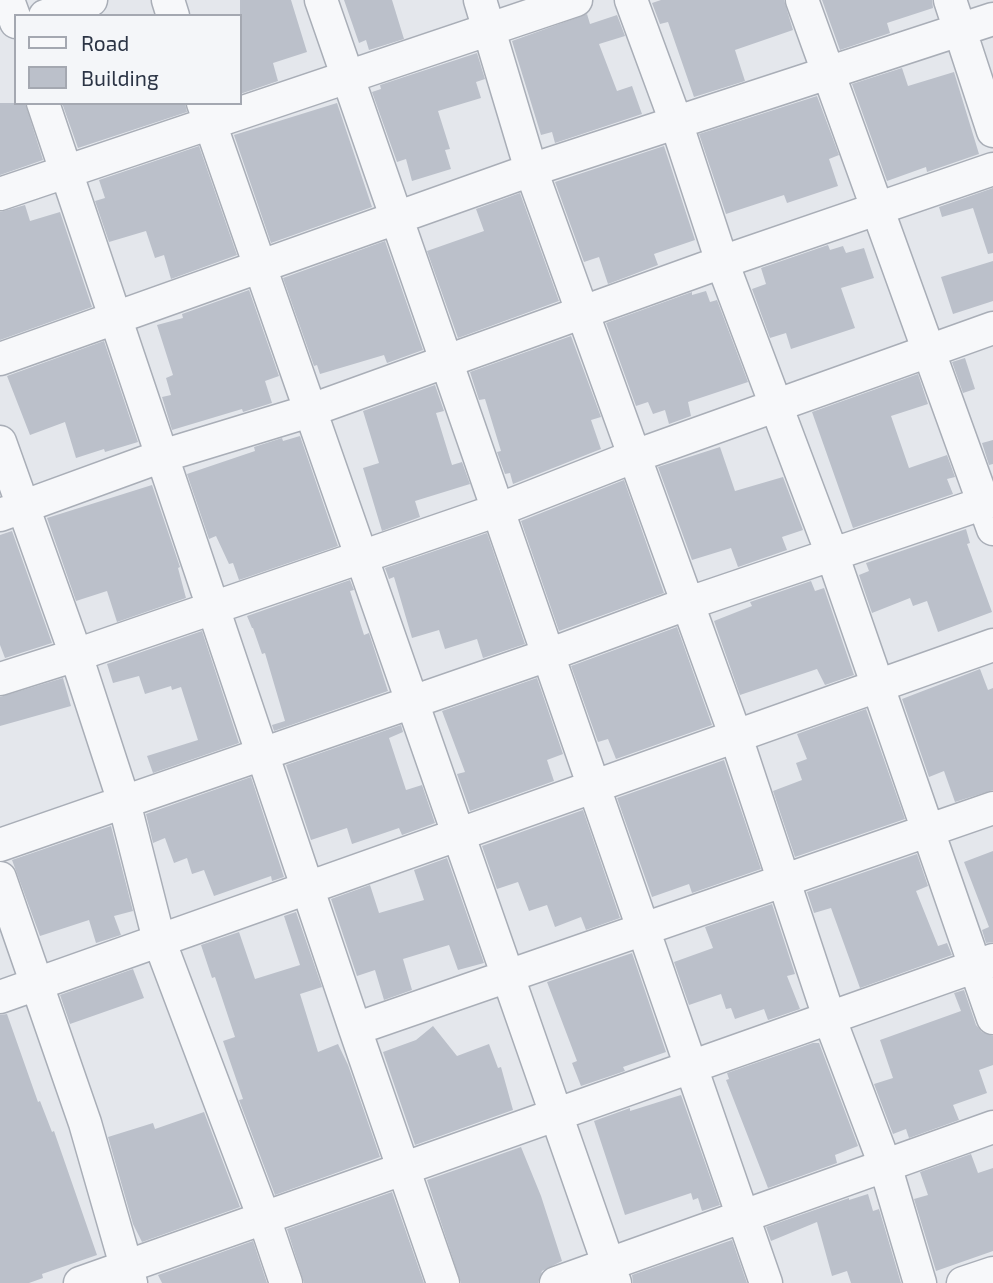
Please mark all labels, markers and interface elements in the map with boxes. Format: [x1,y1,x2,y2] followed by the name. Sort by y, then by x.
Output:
[14,14,242,105] legend
[81,30,129,55] text: Road
[81,65,159,90] text: Building

